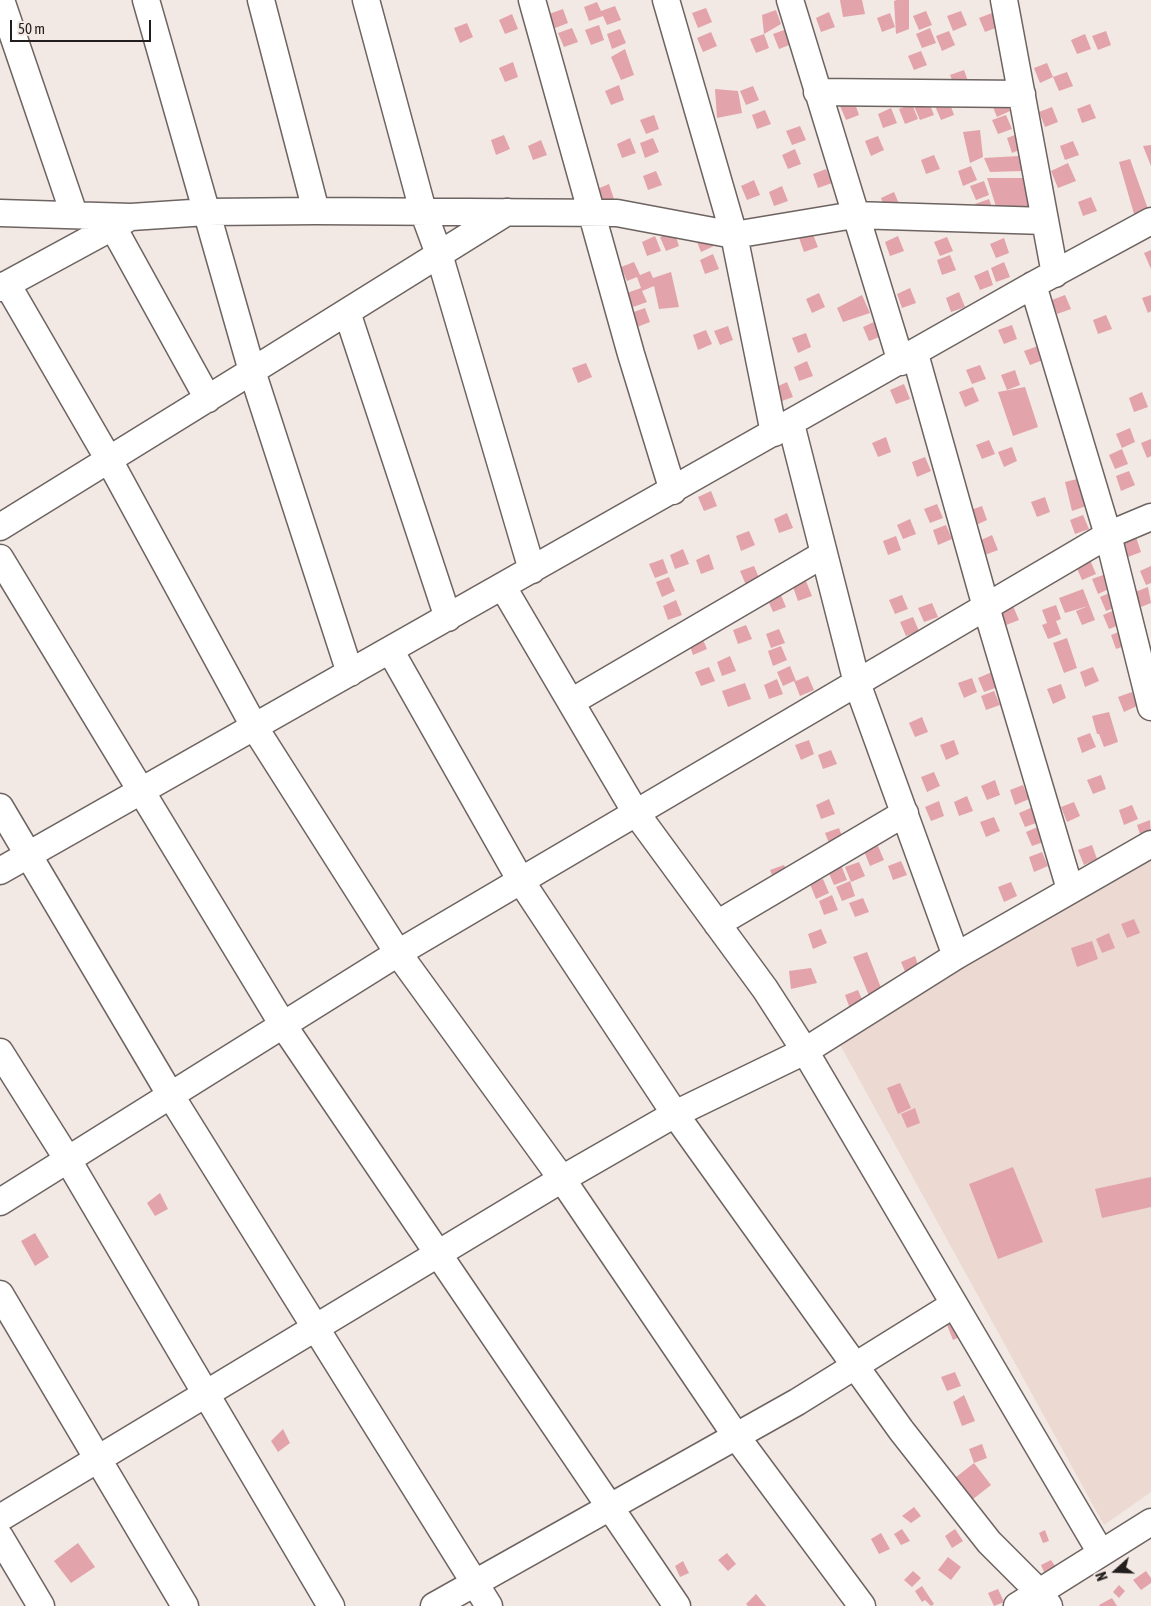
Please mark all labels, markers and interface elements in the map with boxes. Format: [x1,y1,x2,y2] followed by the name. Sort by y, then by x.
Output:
[12,10,154,42] scale bar
[18,20,45,37] text: 50 m
[1091,1546,1141,1596] north arrow
[1093,1570,1111,1583] text: N

